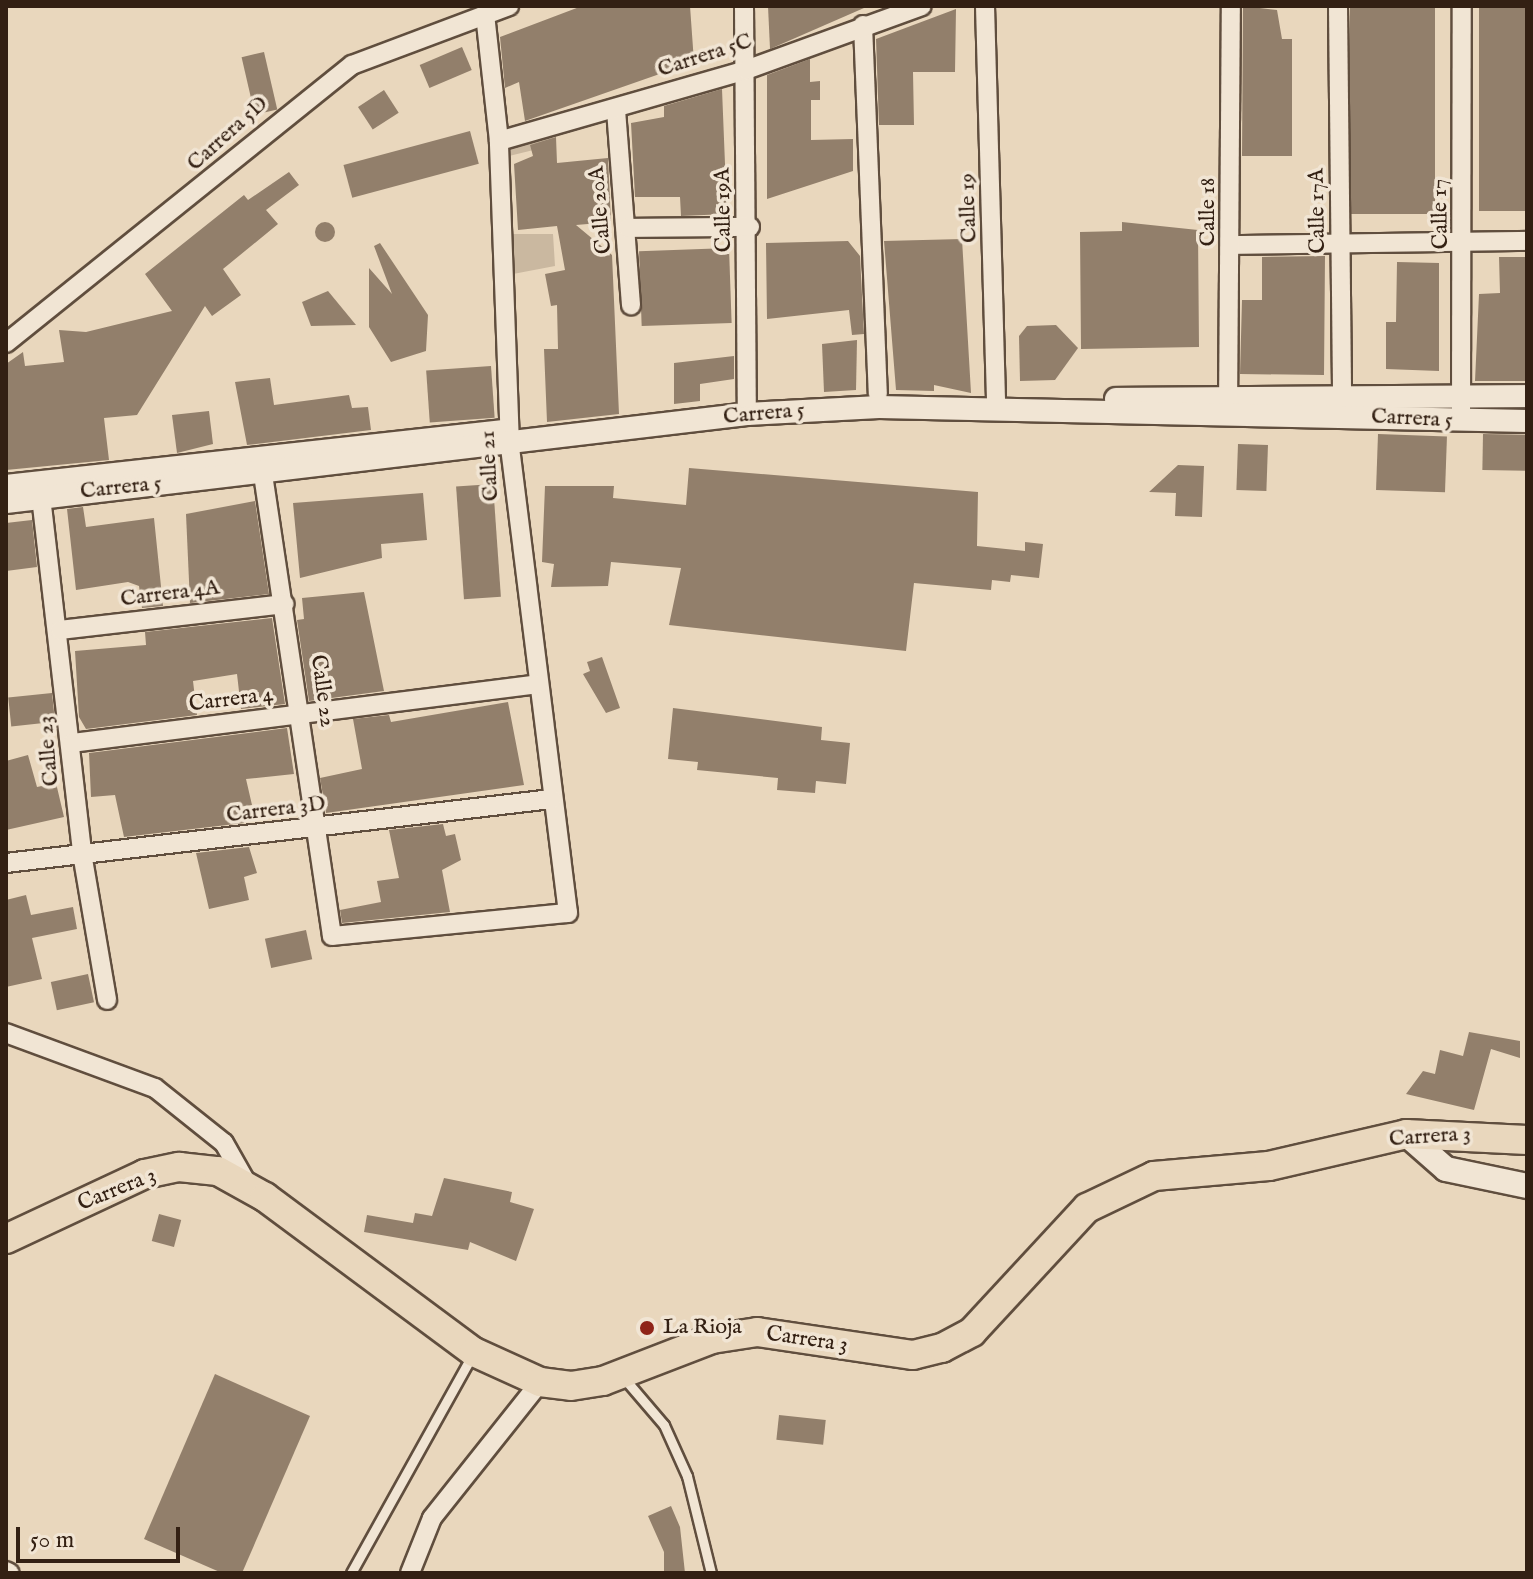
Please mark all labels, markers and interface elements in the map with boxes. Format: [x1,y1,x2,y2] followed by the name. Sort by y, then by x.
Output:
[655,28,755,84] street label: Carrera 5C
[182,91,274,177] street label: Carrera 5D
[584,165,618,255] street label: Calle 20A
[710,167,738,253] street label: Calle 19A
[1304,168,1332,254] street label: Calle 17A
[955,173,983,243] street label: Calle 19
[1196,178,1222,246] street label: Calle 18
[1427,178,1455,250] street label: Calle 17
[722,397,806,431] street label: Carrera 5
[1370,404,1454,434] street label: Carrera 5
[475,430,505,502] street label: Calle 21
[79,471,163,505] street label: Carrera 5
[119,575,221,613] street label: Carrera 4A
[304,653,340,729] street label: Calle 22
[187,682,275,718] street label: Carrera 4
[33,715,65,787] street label: Calle 23
[225,791,327,829] street label: Carrera 3D
[1388,1121,1472,1153] street label: Carrera 3
[74,1162,160,1218] street label: Carrera 3
[663,1315,742,1341] place label: La Rioja
[638,1319,656,1337] marker: La Rioja
[765,1321,849,1359] street label: Carrera 3
[20,1511,184,1561] scale bar
[30,1525,74,1556] text: 50 m

